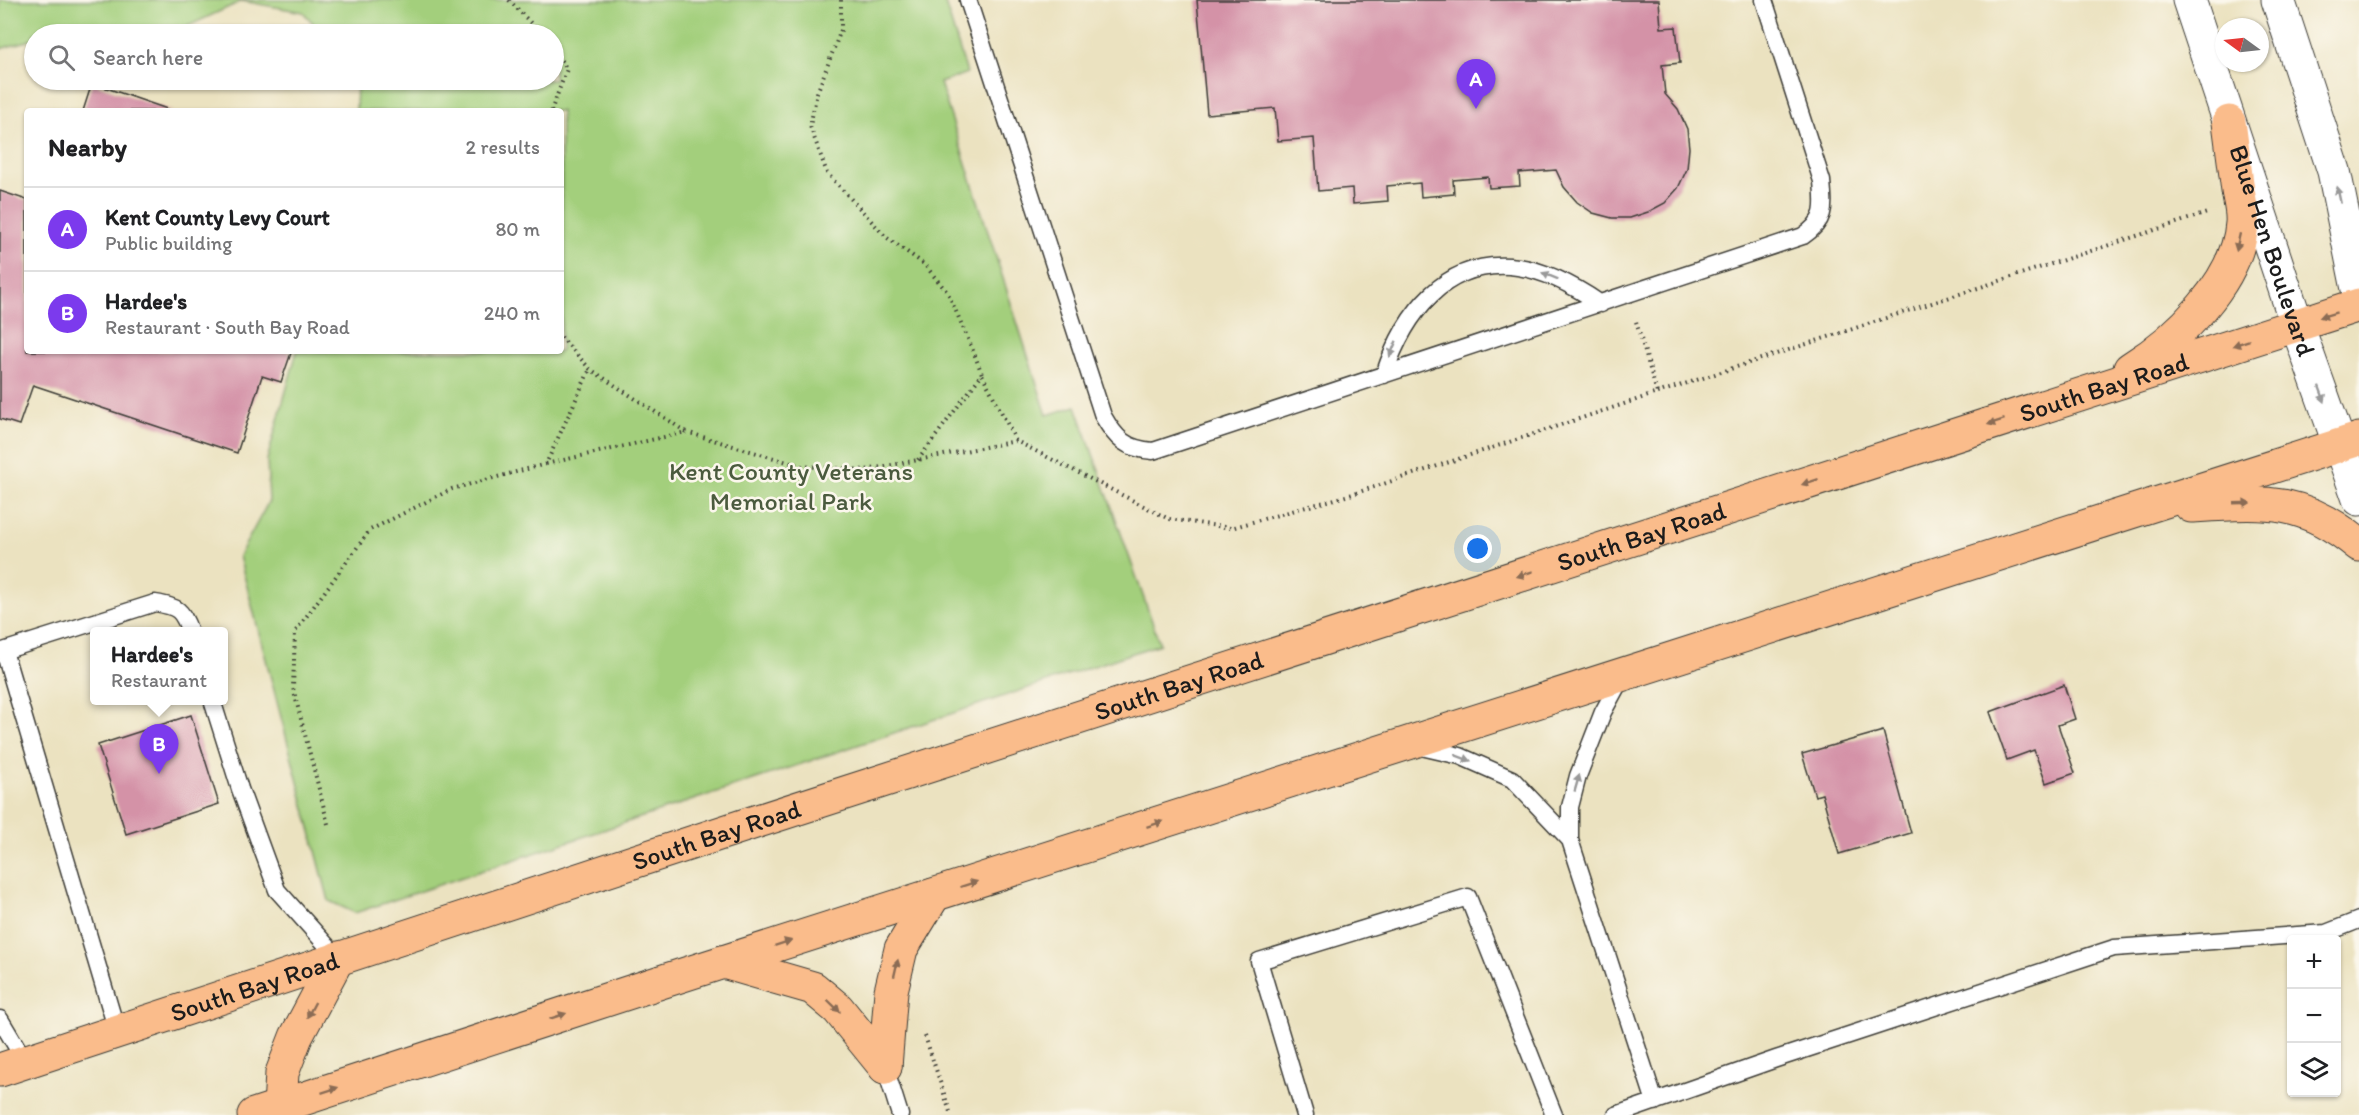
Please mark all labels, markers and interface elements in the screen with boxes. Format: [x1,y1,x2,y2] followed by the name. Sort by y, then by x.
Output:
[2215,18,2269,72] north arrow
[24,24,564,90] search box
[45,41,78,74] icon: search
[93,44,203,71] text: Search here
[1456,60,1496,109] pin: A
[48,131,127,163] text: Nearby
[466,135,540,159] text: 2 results
[2222,141,2323,361] street label: Blue Hen Boulevard
[2334,185,2343,204] one-way arrow
[105,204,330,231] text: Kent County Levy Court
[61,217,74,241] text: A
[495,217,540,241] text: 80 m
[105,231,232,255] text: Public building
[2233,233,2243,252] one-way arrow
[1541,271,1559,280] one-way arrow
[105,288,187,315] text: Hardee's
[61,301,74,325] text: B
[484,301,540,325] text: 240 m
[2319,311,2337,320] one-way arrow
[105,315,350,339] text: Restaurant · South Bay Road
[2232,338,2250,348] one-way arrow
[1389,341,1398,358] one-way arrow
[2015,345,2193,429] street label: South Bay Road
[2317,385,2327,403] one-way arrow
[1987,417,2005,427] one-way arrow
[669,455,913,517] park label: Kent County Veterans Memorial Park
[1801,477,1819,487] one-way arrow
[1553,494,1731,578] street label: South Bay Road
[2232,499,2251,508] one-way arrow
[1463,534,1492,563] your location
[1516,569,1534,579] one-way arrow
[90,627,228,705] popup
[111,641,193,668] text: Hardee's
[1090,643,1268,728] street label: South Bay Road
[111,668,207,692] text: Restaurant
[140,724,178,774] pin: B
[1454,754,1472,764] one-way arrow
[1573,773,1582,791] one-way arrow
[628,792,805,877] street label: South Bay Road
[1146,819,1164,828] one-way arrow
[960,879,978,888] one-way arrow
[2287,935,2341,1097] map controls
[2287,935,2341,989] button: +
[774,938,792,947] one-way arrow
[166,944,344,1029] street label: South Bay Road
[892,959,902,977] one-way arrow
[2287,989,2341,1043] button: −
[827,999,841,1013] one-way arrow
[306,1001,316,1018] one-way arrow
[549,1011,567,1020] one-way arrow
[2287,1043,2341,1097] button: layers
[321,1085,339,1095] one-way arrow

